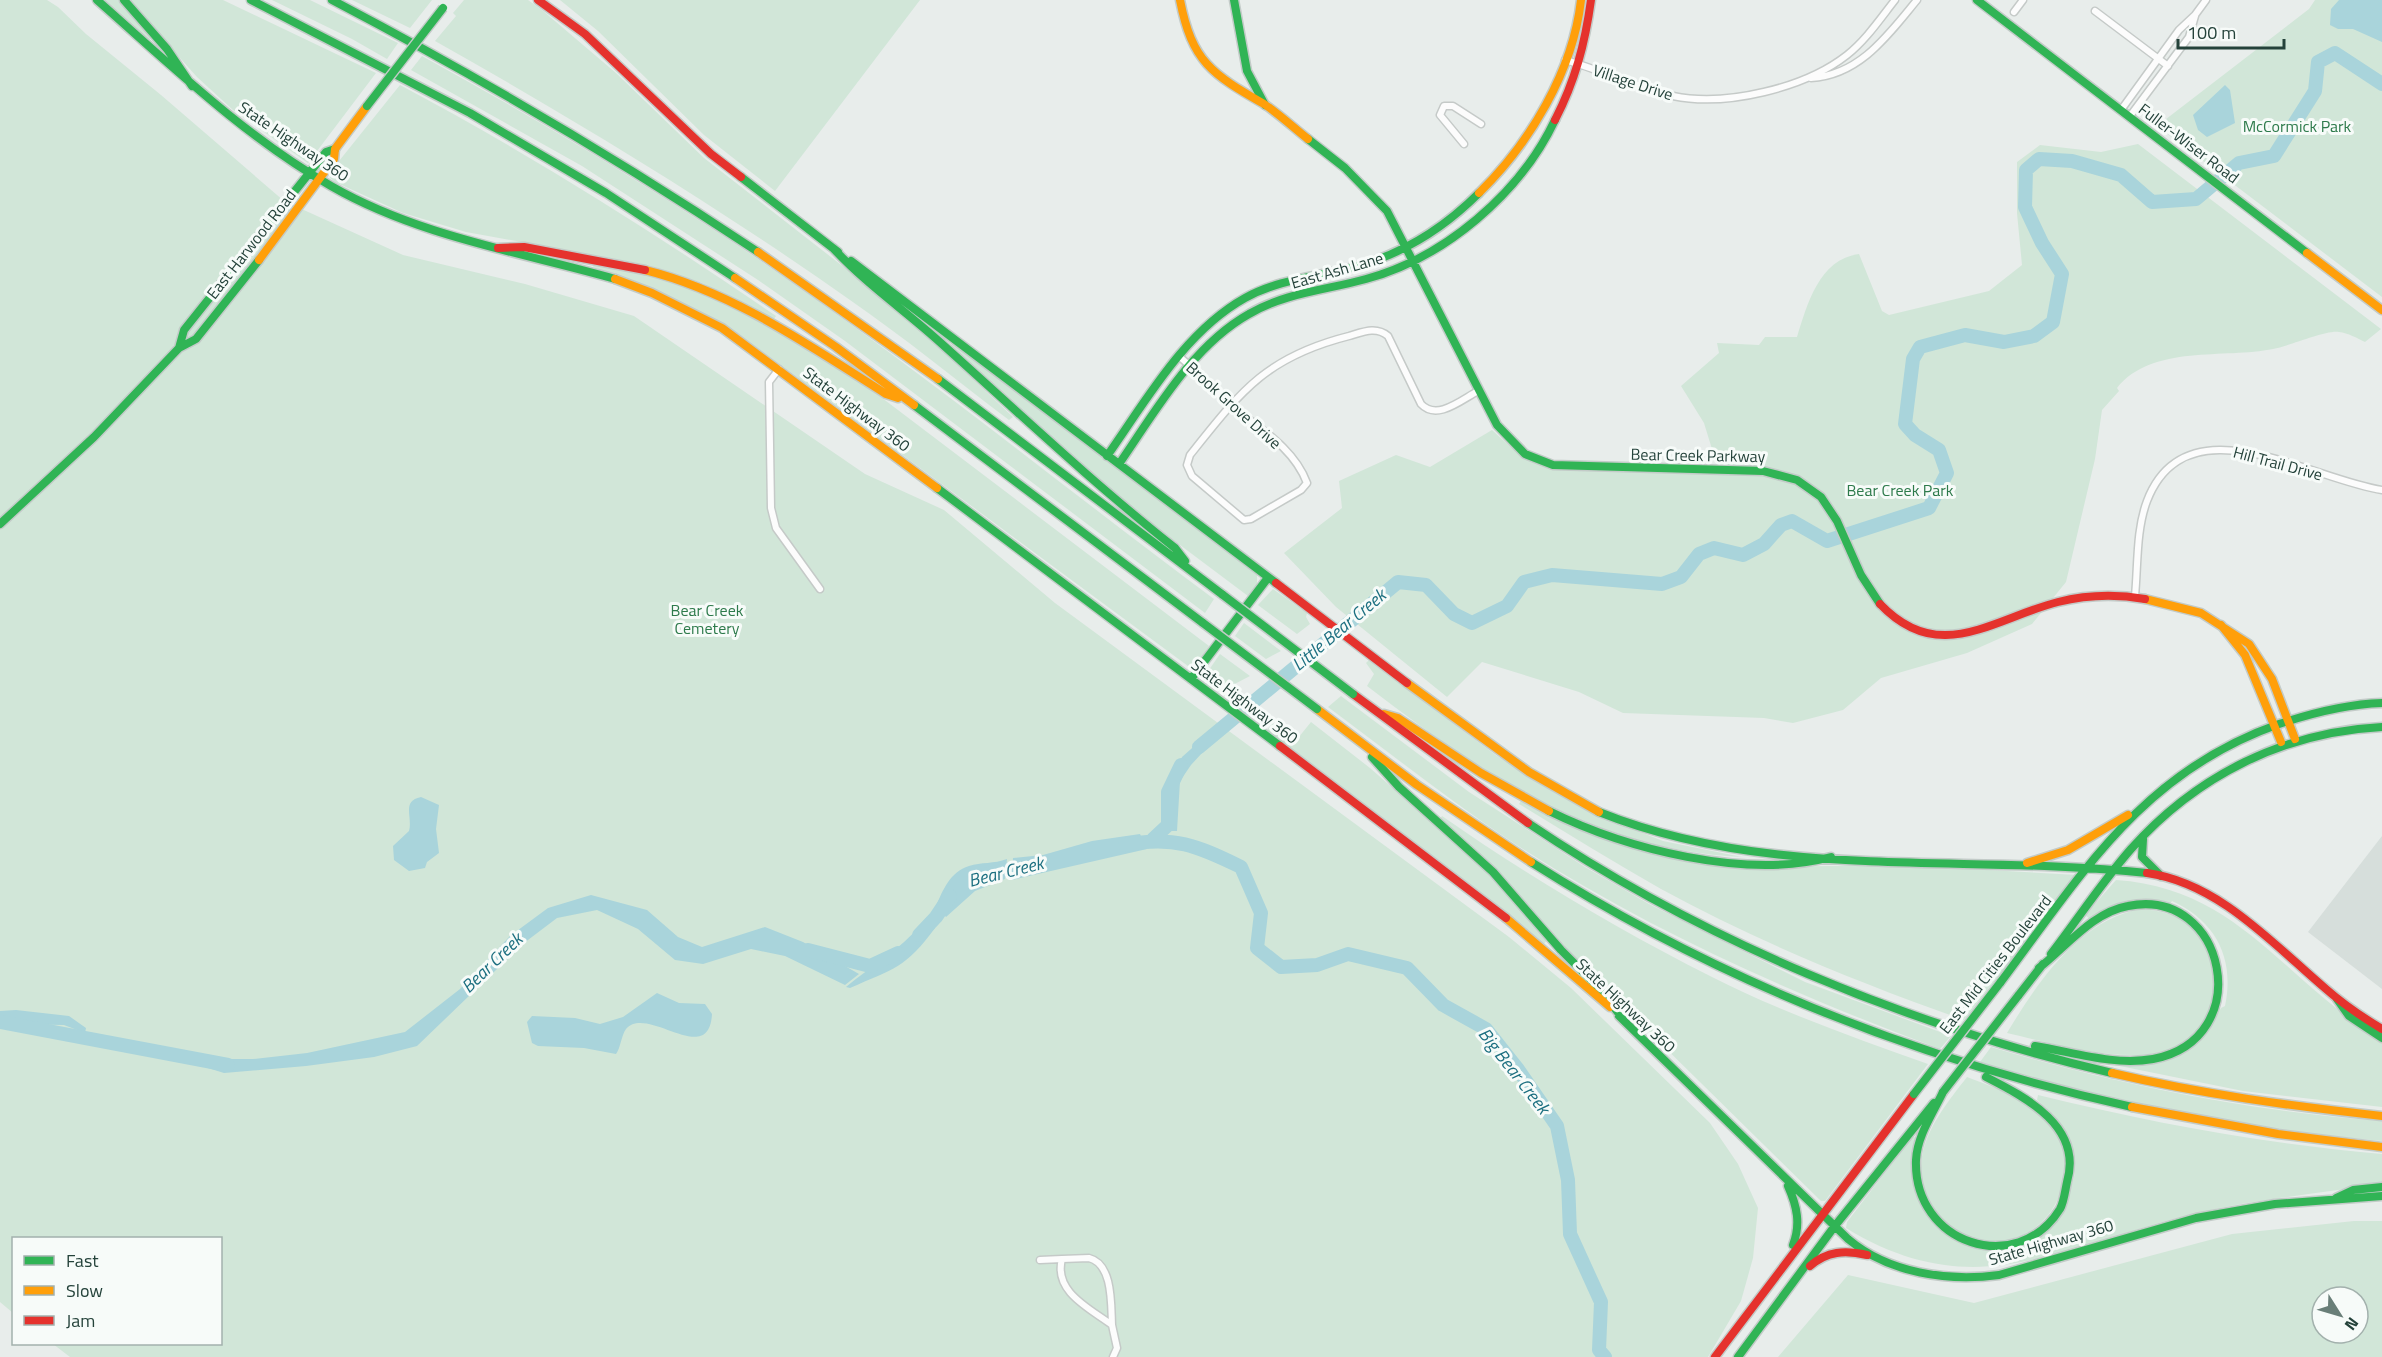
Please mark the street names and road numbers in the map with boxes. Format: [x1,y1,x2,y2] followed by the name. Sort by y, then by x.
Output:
[1590,58,1676,106] street label: Village Drive
[234,95,354,187] street label: State Highway 360
[2134,97,2244,189] street label: Fuller-Wiser Road
[200,184,302,304] street label: East Harwood Road
[1288,245,1386,295] street label: East Ash Lane
[1181,356,1287,454] street label: Brook Grove Drive
[798,361,916,457] street label: State Highway 360
[2231,440,2325,486] street label: Hill Trail Drive
[1630,442,1766,468] street label: Bear Creek Parkway
[1186,653,1304,749] street label: State Highway 360
[1933,889,2057,1039] street label: East Mid Cities Boulevard
[1571,952,1681,1058] street label: State Highway 360
[1986,1213,2116,1271] street label: State Highway 360

